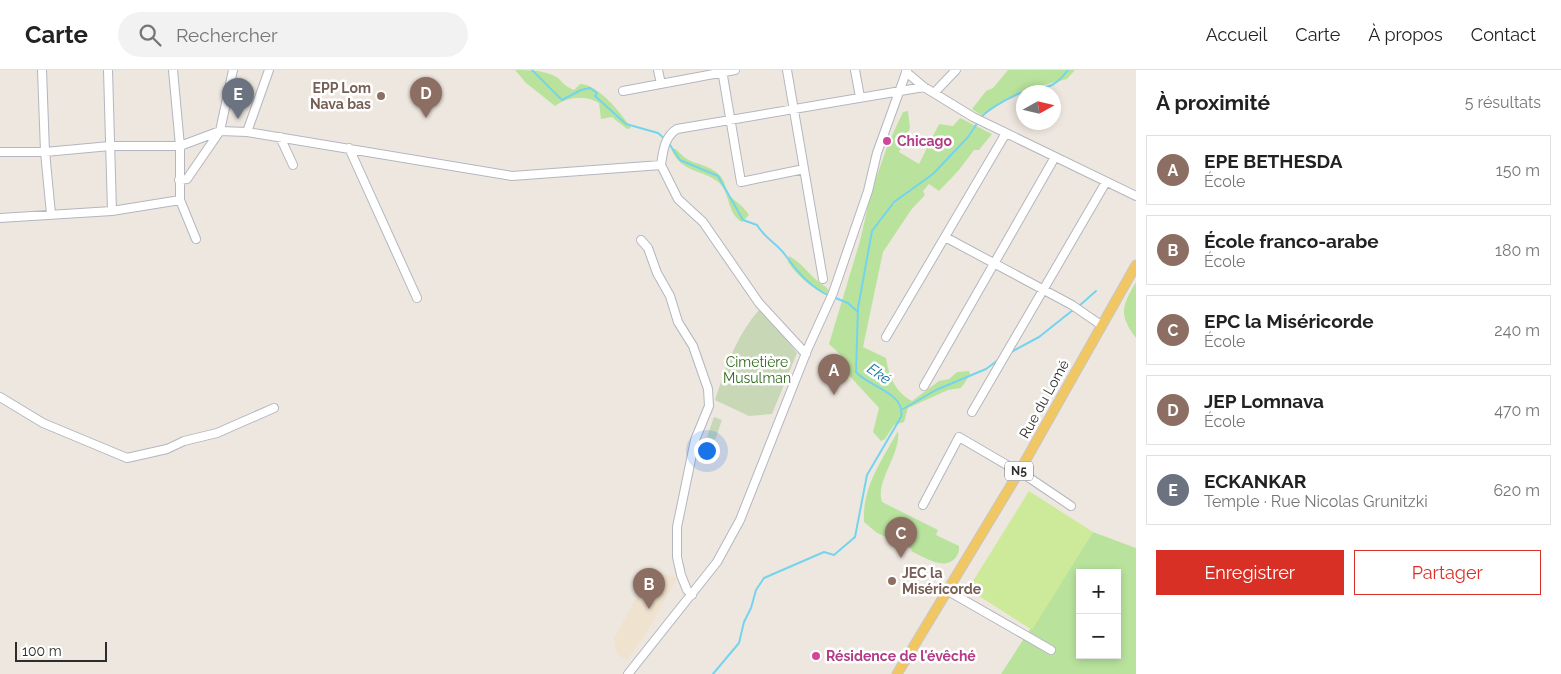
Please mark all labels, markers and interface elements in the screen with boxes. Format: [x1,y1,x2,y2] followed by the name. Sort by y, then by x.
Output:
[118,12,468,57] search box
[25,20,88,49] text: Carte
[136,21,164,49] icon: search
[176,24,278,46] text: Rechercher
[1206,24,1267,45] text: Accueil
[1295,24,1340,45] text: Carte
[1368,24,1443,45] text: À propos
[1471,24,1536,45] text: Contact
[410,77,442,118] pin: D
[222,78,254,119] pin: E
[310,80,371,112] place label: EPP Lom Nava bas
[1016,85,1061,130] north arrow
[375,90,387,102] marker: EPP Lom Nava bas
[1156,90,1270,115] text: À proximité
[1465,93,1541,112] text: 5 résultats
[897,133,952,149] place label: Chicago
[881,135,893,147] marker: Chicago
[1204,150,1342,172] text: EPE BETHESDA
[1168,161,1178,180] text: A
[1496,161,1540,180] text: 150 m
[1204,172,1245,191] text: École
[1204,230,1379,252] text: École franco-arabe
[1168,241,1178,260] text: B
[1495,241,1540,260] text: 180 m
[1204,252,1245,271] text: École
[1204,310,1374,332] text: EPC la Miséricorde
[1168,321,1178,340] text: C
[1494,321,1540,340] text: 240 m
[1204,332,1245,351] text: École
[723,354,791,386] park label: Cimetière Musulman
[818,354,850,395] pin: A
[1016,357,1072,441] street label: Rue du Lomé
[864,360,894,388] water label: Eké
[1204,390,1324,412] text: JEP Lomnava
[1167,401,1179,420] text: D
[1494,401,1540,420] text: 470 m
[1204,412,1245,431] text: École
[694,438,720,464] your location
[1005,462,1033,481] road number: N5
[1204,470,1306,492] text: ECKANKAR
[1168,481,1178,500] text: E
[1493,481,1540,500] text: 620 m
[1204,492,1428,511] text: Temple · Rue Nicolas Grunitzki
[885,517,917,558] pin: C
[1156,550,1344,595] button: Enregistrer
[1354,550,1541,595] button: Partager
[902,565,982,597] place label: JEC la Miséricorde
[633,568,665,609] pin: B
[1076,569,1121,659] map controls
[1076,569,1121,614] button: +
[886,575,898,587] marker: JEC la Miséricorde
[1076,614,1121,659] button: −
[15,639,108,662] scale bar
[22,643,62,659] text: 100 m
[826,648,976,664] place label: Résidence de l'évêché
[810,650,822,662] marker: Résidence de l'évêché

